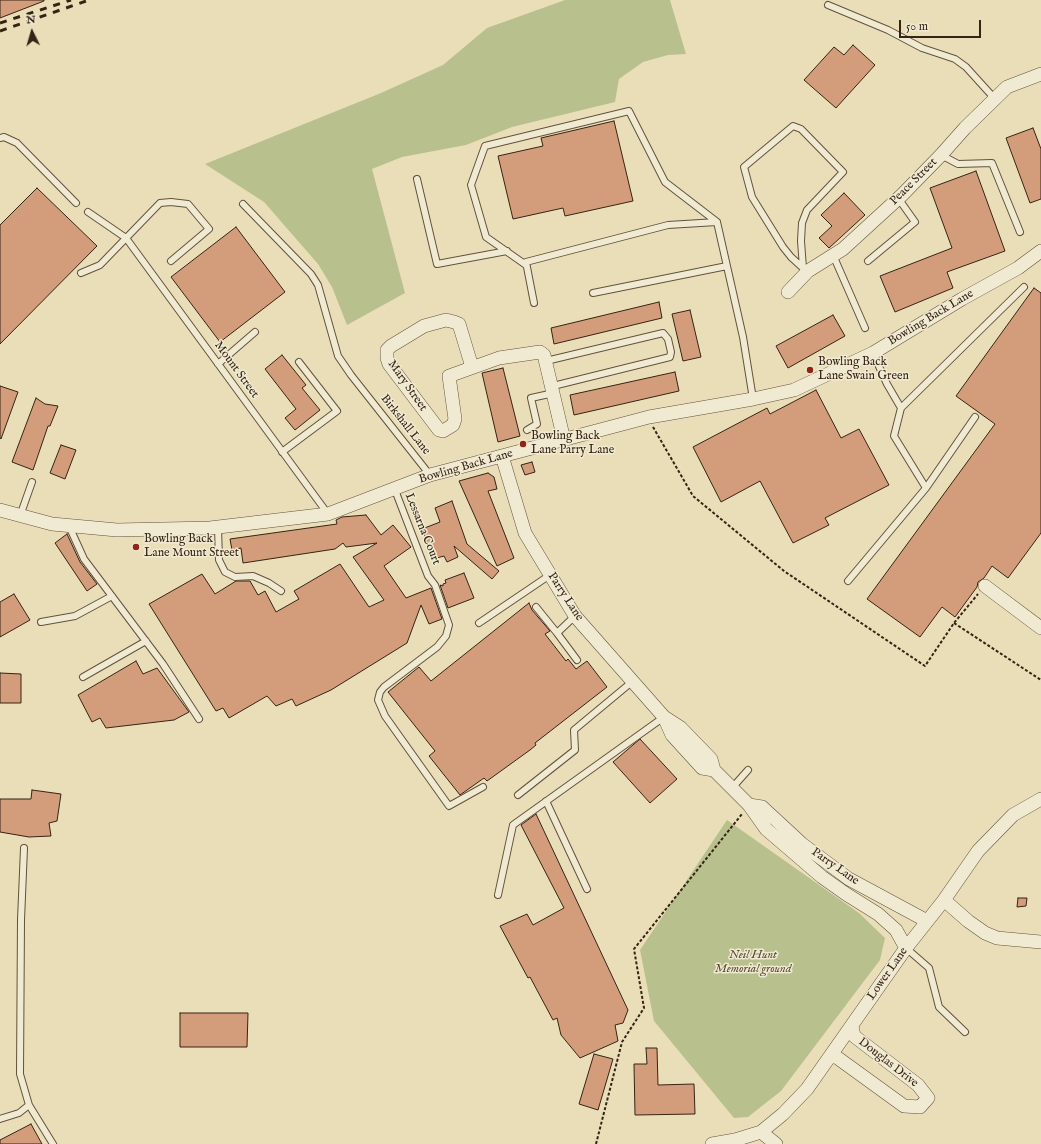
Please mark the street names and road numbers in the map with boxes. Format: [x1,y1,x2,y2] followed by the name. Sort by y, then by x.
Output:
[887,155,941,209] street label: Peace Street
[886,287,976,349] street label: Bowling Back Lane
[211,339,261,401] street label: Mount Street
[384,358,430,414] street label: Mary Street
[377,392,433,458] street label: Birkshall Lane
[417,447,515,487] street label: Bowling Back Lane
[401,491,443,567] street label: Lessarna Court
[544,570,586,624] street label: Parry Lane
[808,845,862,889] street label: Parry Lane
[865,945,911,1003] street label: Lower Lane
[855,1035,921,1091] street label: Douglas Drive

